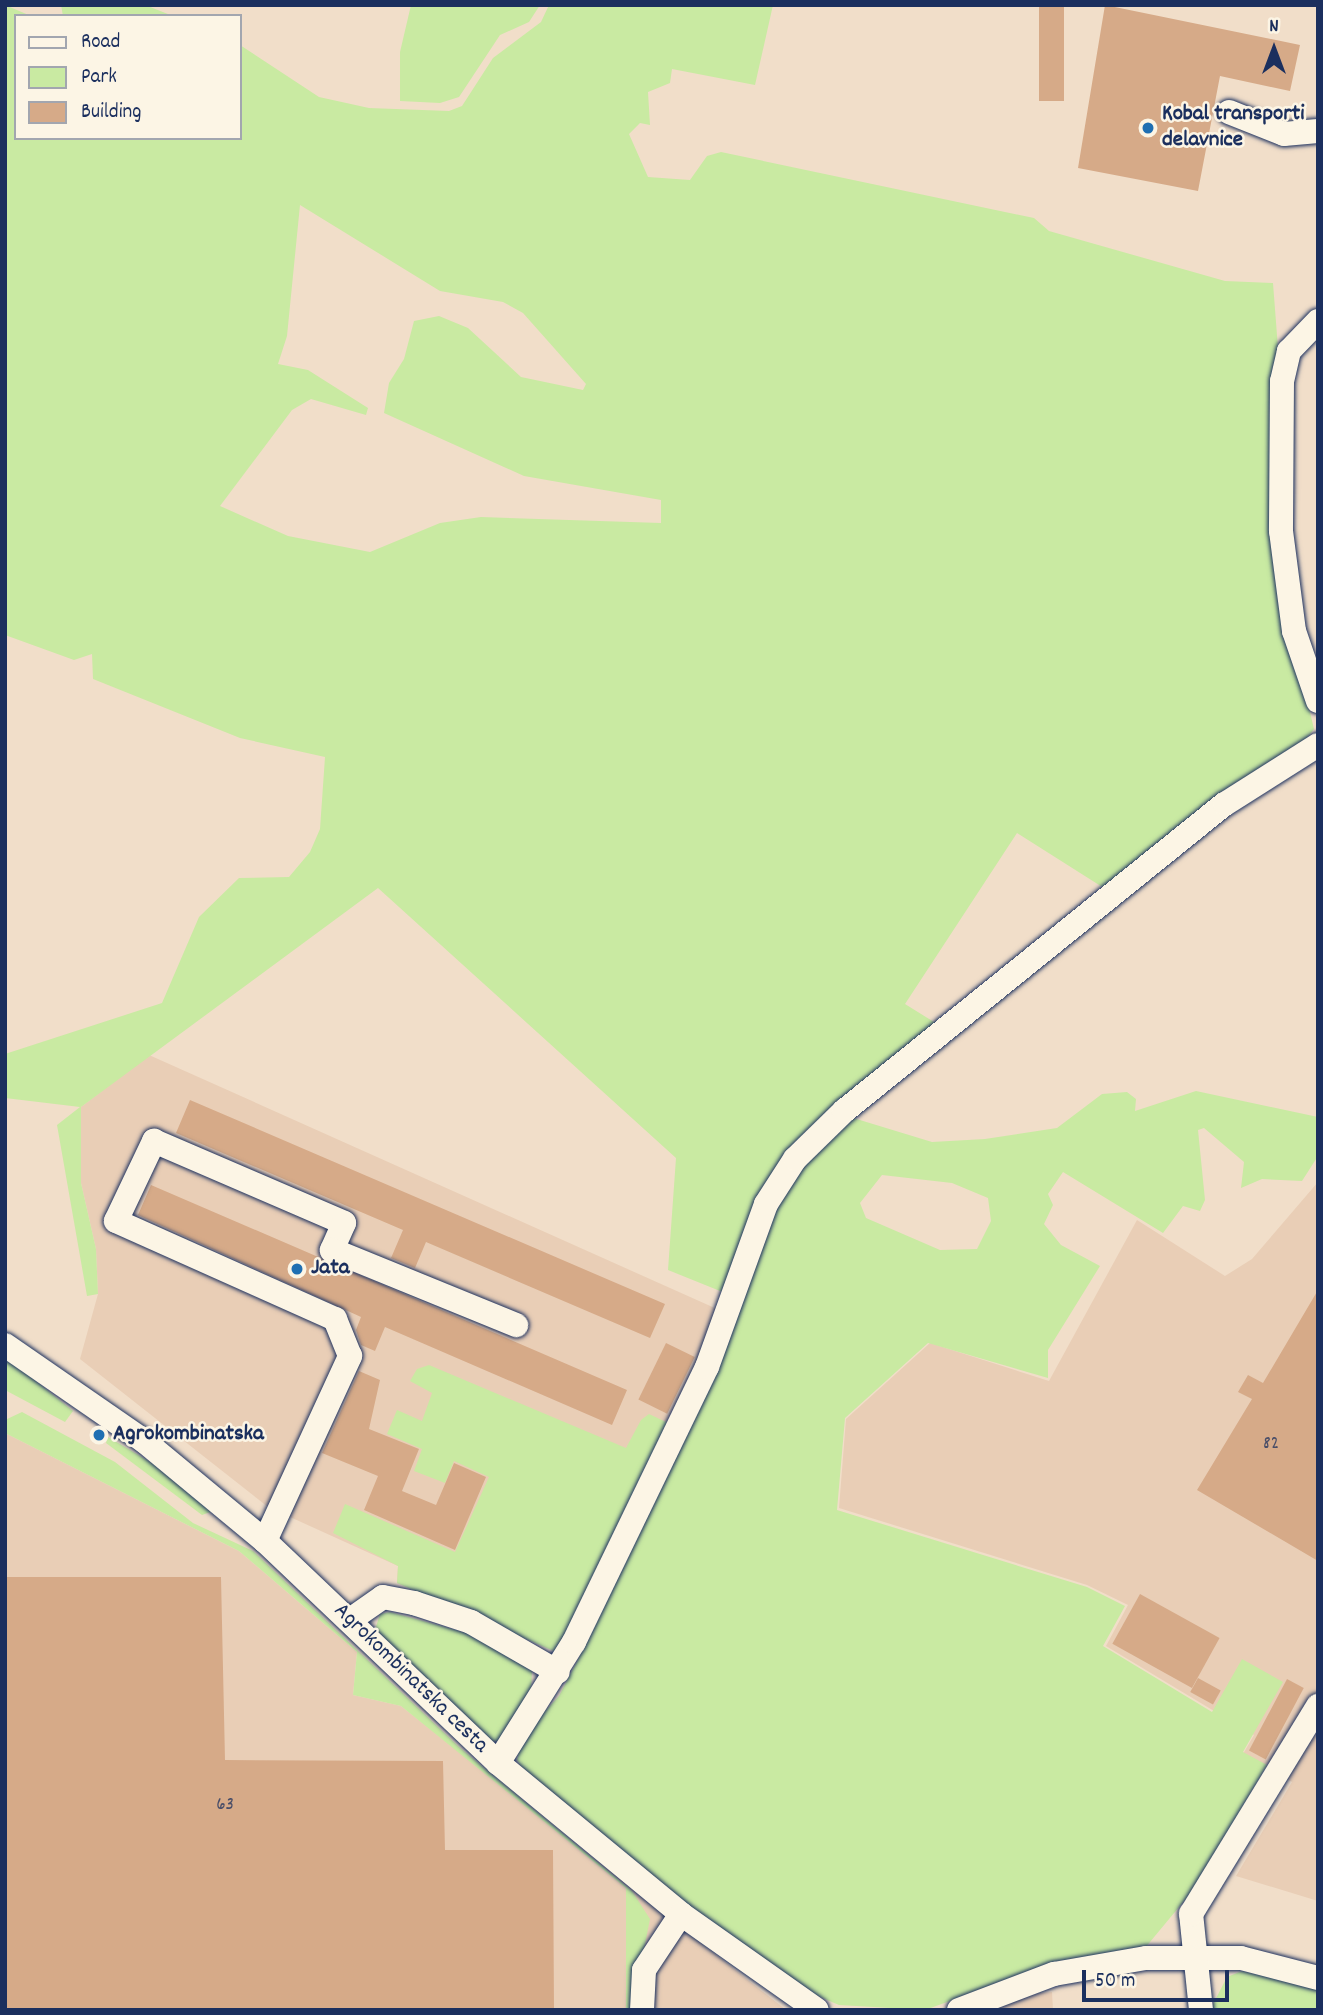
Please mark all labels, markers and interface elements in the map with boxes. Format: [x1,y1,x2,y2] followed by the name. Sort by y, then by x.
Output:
[14,14,242,140] legend
[1239,14,1309,84] north arrow
[1269,14,1279,41] text: N
[81,28,120,58] text: Road
[81,63,117,93] text: Park
[81,98,141,128] text: Building
[1162,101,1305,155] place label: Kobal transporti delavnice
[1140,120,1156,136] marker: Kobal transporti delavnice
[311,1255,349,1283] place label: Jata
[289,1261,305,1277] marker: Jata
[113,1421,264,1449] place label: Agrokombinatska
[91,1427,107,1443] marker: Agrokombinatska
[1263,1434,1279,1456] house number: 82
[327,1598,493,1760] street label: Agrokombinatska cesta
[216,1795,234,1817] house number: 63
[1085,1955,1232,1999] scale bar
[1095,1967,1135,1997] text: 50 m

